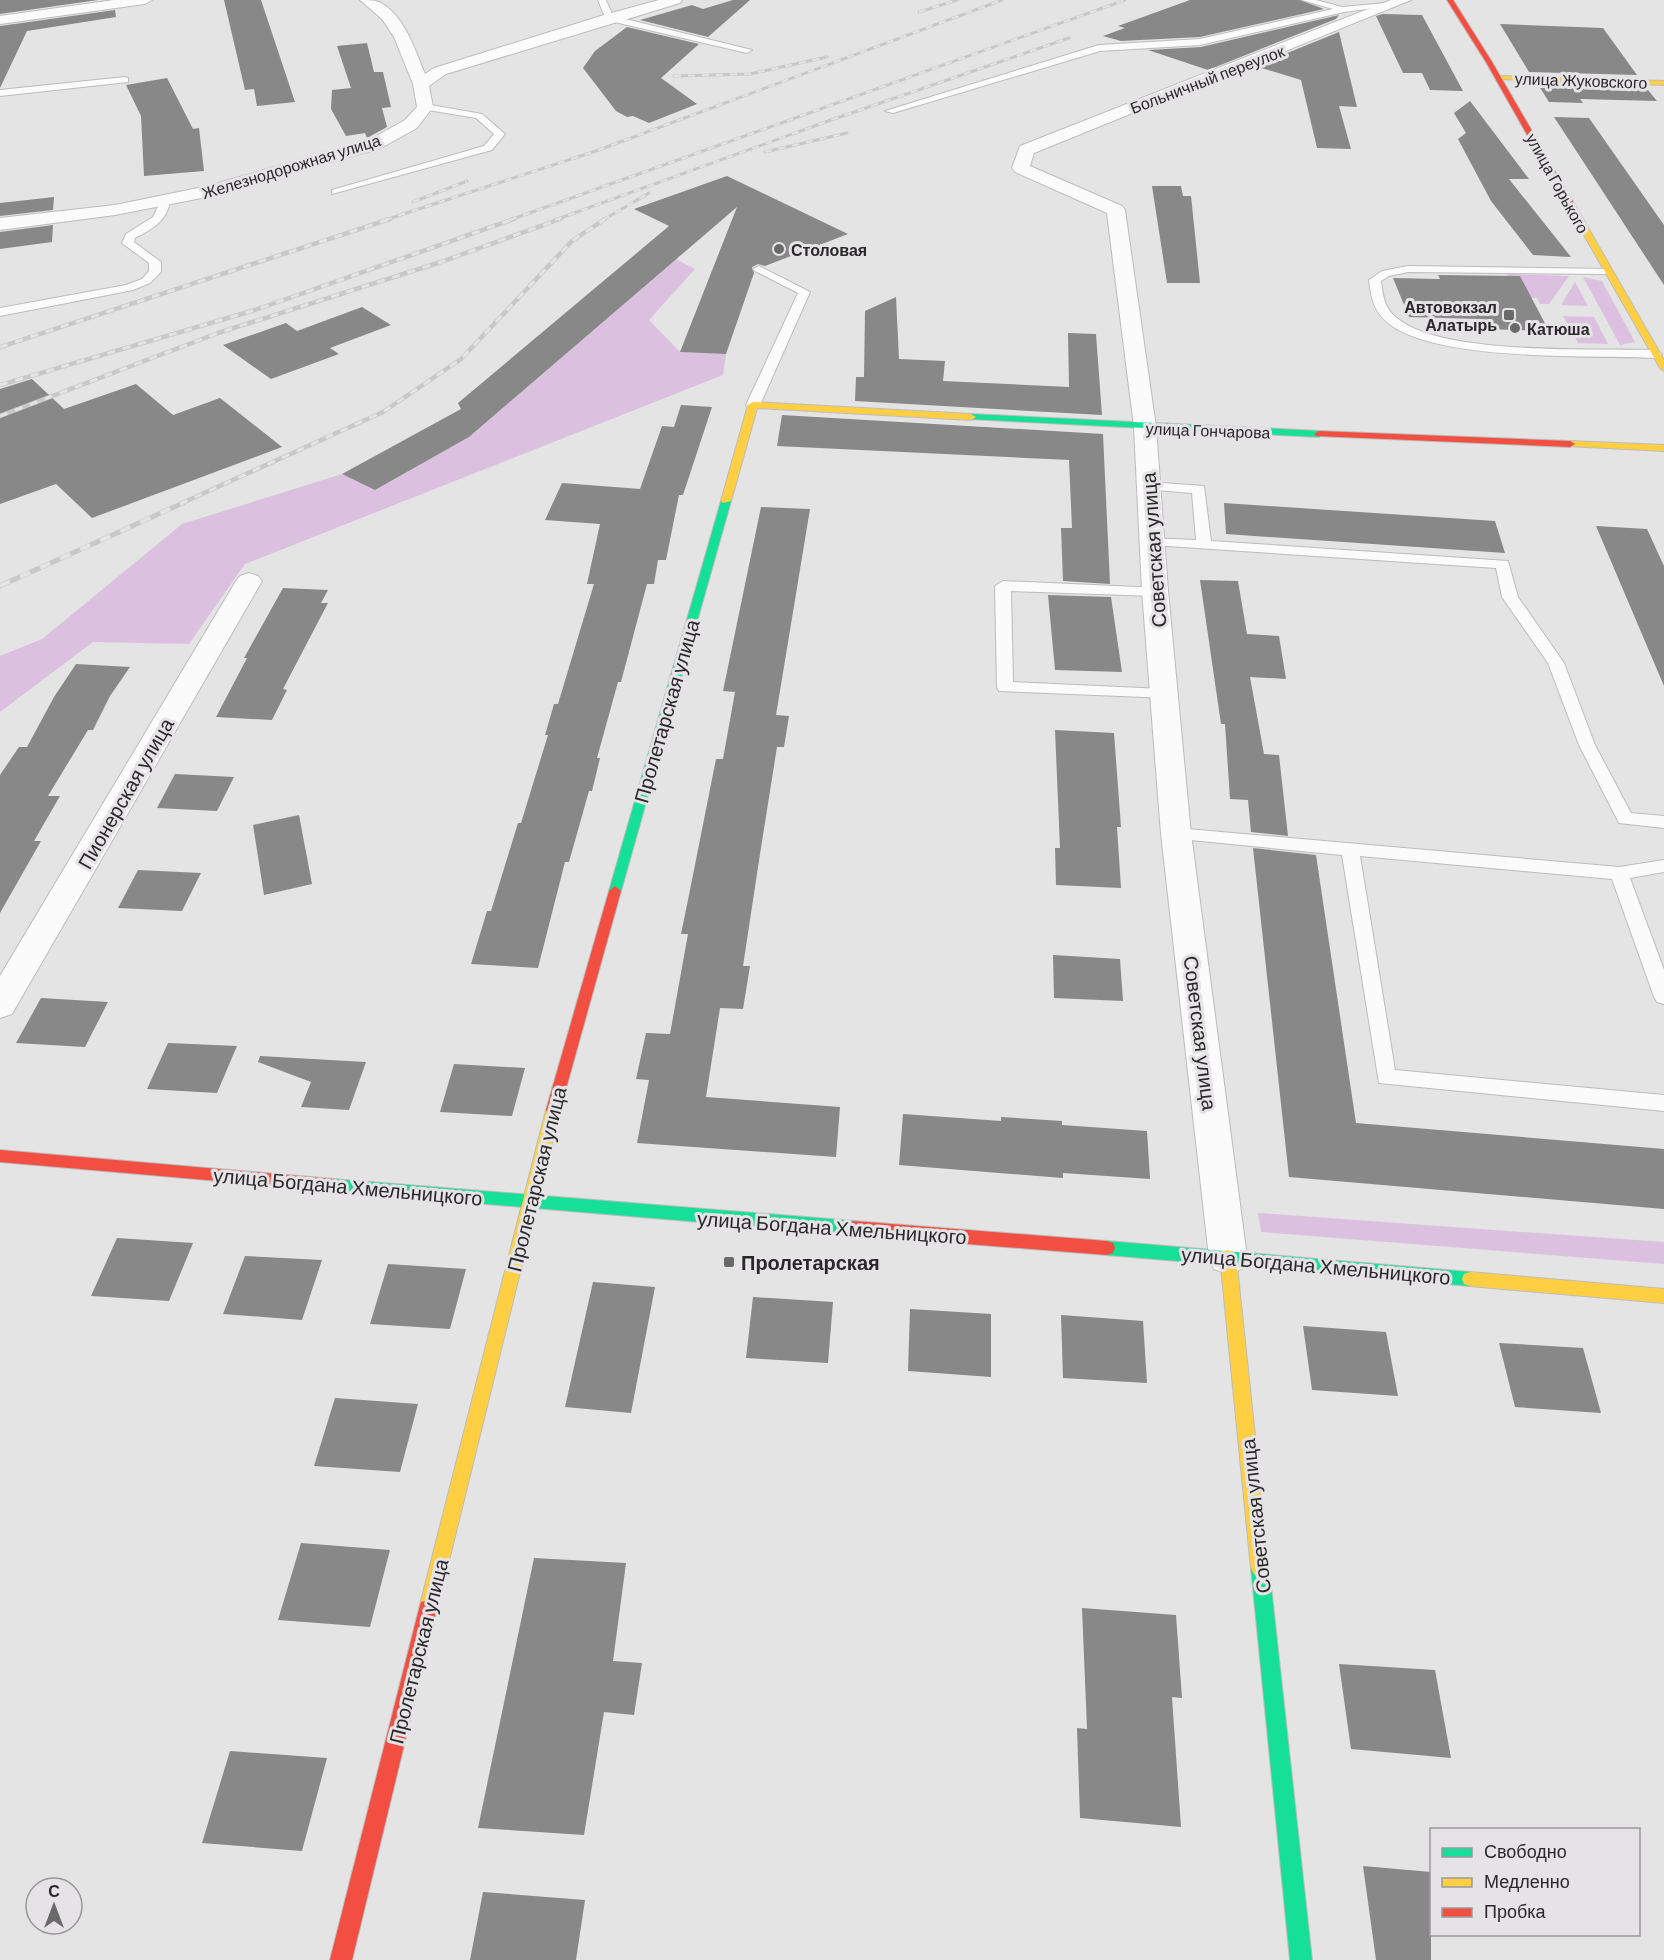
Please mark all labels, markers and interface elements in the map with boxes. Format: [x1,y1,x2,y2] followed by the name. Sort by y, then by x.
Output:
[1127,40,1288,117] street label: Больничный переулок
[1514,68,1648,92] street label: улица Жуковского
[199,130,383,202] street label: Железнодорожная улица
[1523,130,1593,236] street label: улица Горького
[791,240,867,259] place label: Столовая
[772,242,786,256] marker: Столовая
[1404,297,1497,334] place label: Автовокзал Алатырь
[1502,308,1516,322] marker: Автовокзал Алатырь
[1527,319,1590,338] place label: Катюша
[1508,321,1522,335] marker: Катюша
[1145,418,1271,442] street label: улица Гончарова
[1136,471,1170,628] street label: Советская улица
[628,616,704,805] street label: Пролетарская улица
[72,713,178,873] street label: Пионерская улица
[1180,954,1222,1112] street label: Советская улица
[501,1083,571,1274] street label: Пролетарская улица
[212,1162,484,1210] street label: улица Богдана Хмельницкого
[696,1206,968,1248] street label: улица Богдана Хмельницкого
[1180,1241,1452,1289] street label: улица Богдана Хмельницкого
[741,1250,880,1274] place label: Пролетарская
[722,1255,736,1269] marker: Пролетарская
[1235,1437,1275,1595] street label: Советская улица
[383,1555,453,1746] street label: Пролетарская улица
[1430,1828,1640,1936] legend
[1484,1840,1567,1862] text: Свободно
[1484,1870,1570,1892] text: Медленно
[24,1876,84,1936] north arrow
[48,1881,60,1900] text: С
[1484,1900,1547,1922] text: Пробка

